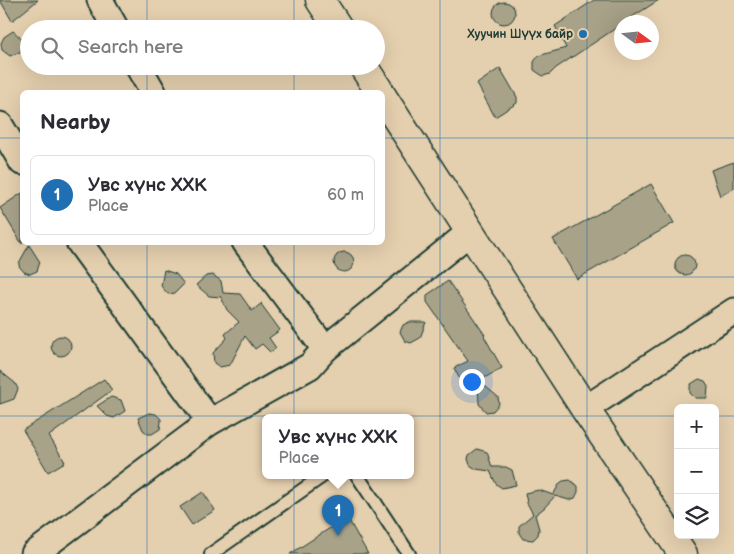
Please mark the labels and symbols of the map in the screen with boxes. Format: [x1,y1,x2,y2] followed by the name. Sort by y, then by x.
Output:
[614,15,659,60] north arrow
[466,27,573,42] place label: Хуучин Шүүх байр
[577,28,589,40] marker: Хуучин Шүүх байр
[459,369,485,395] your location
[322,495,354,536] pin: 1

